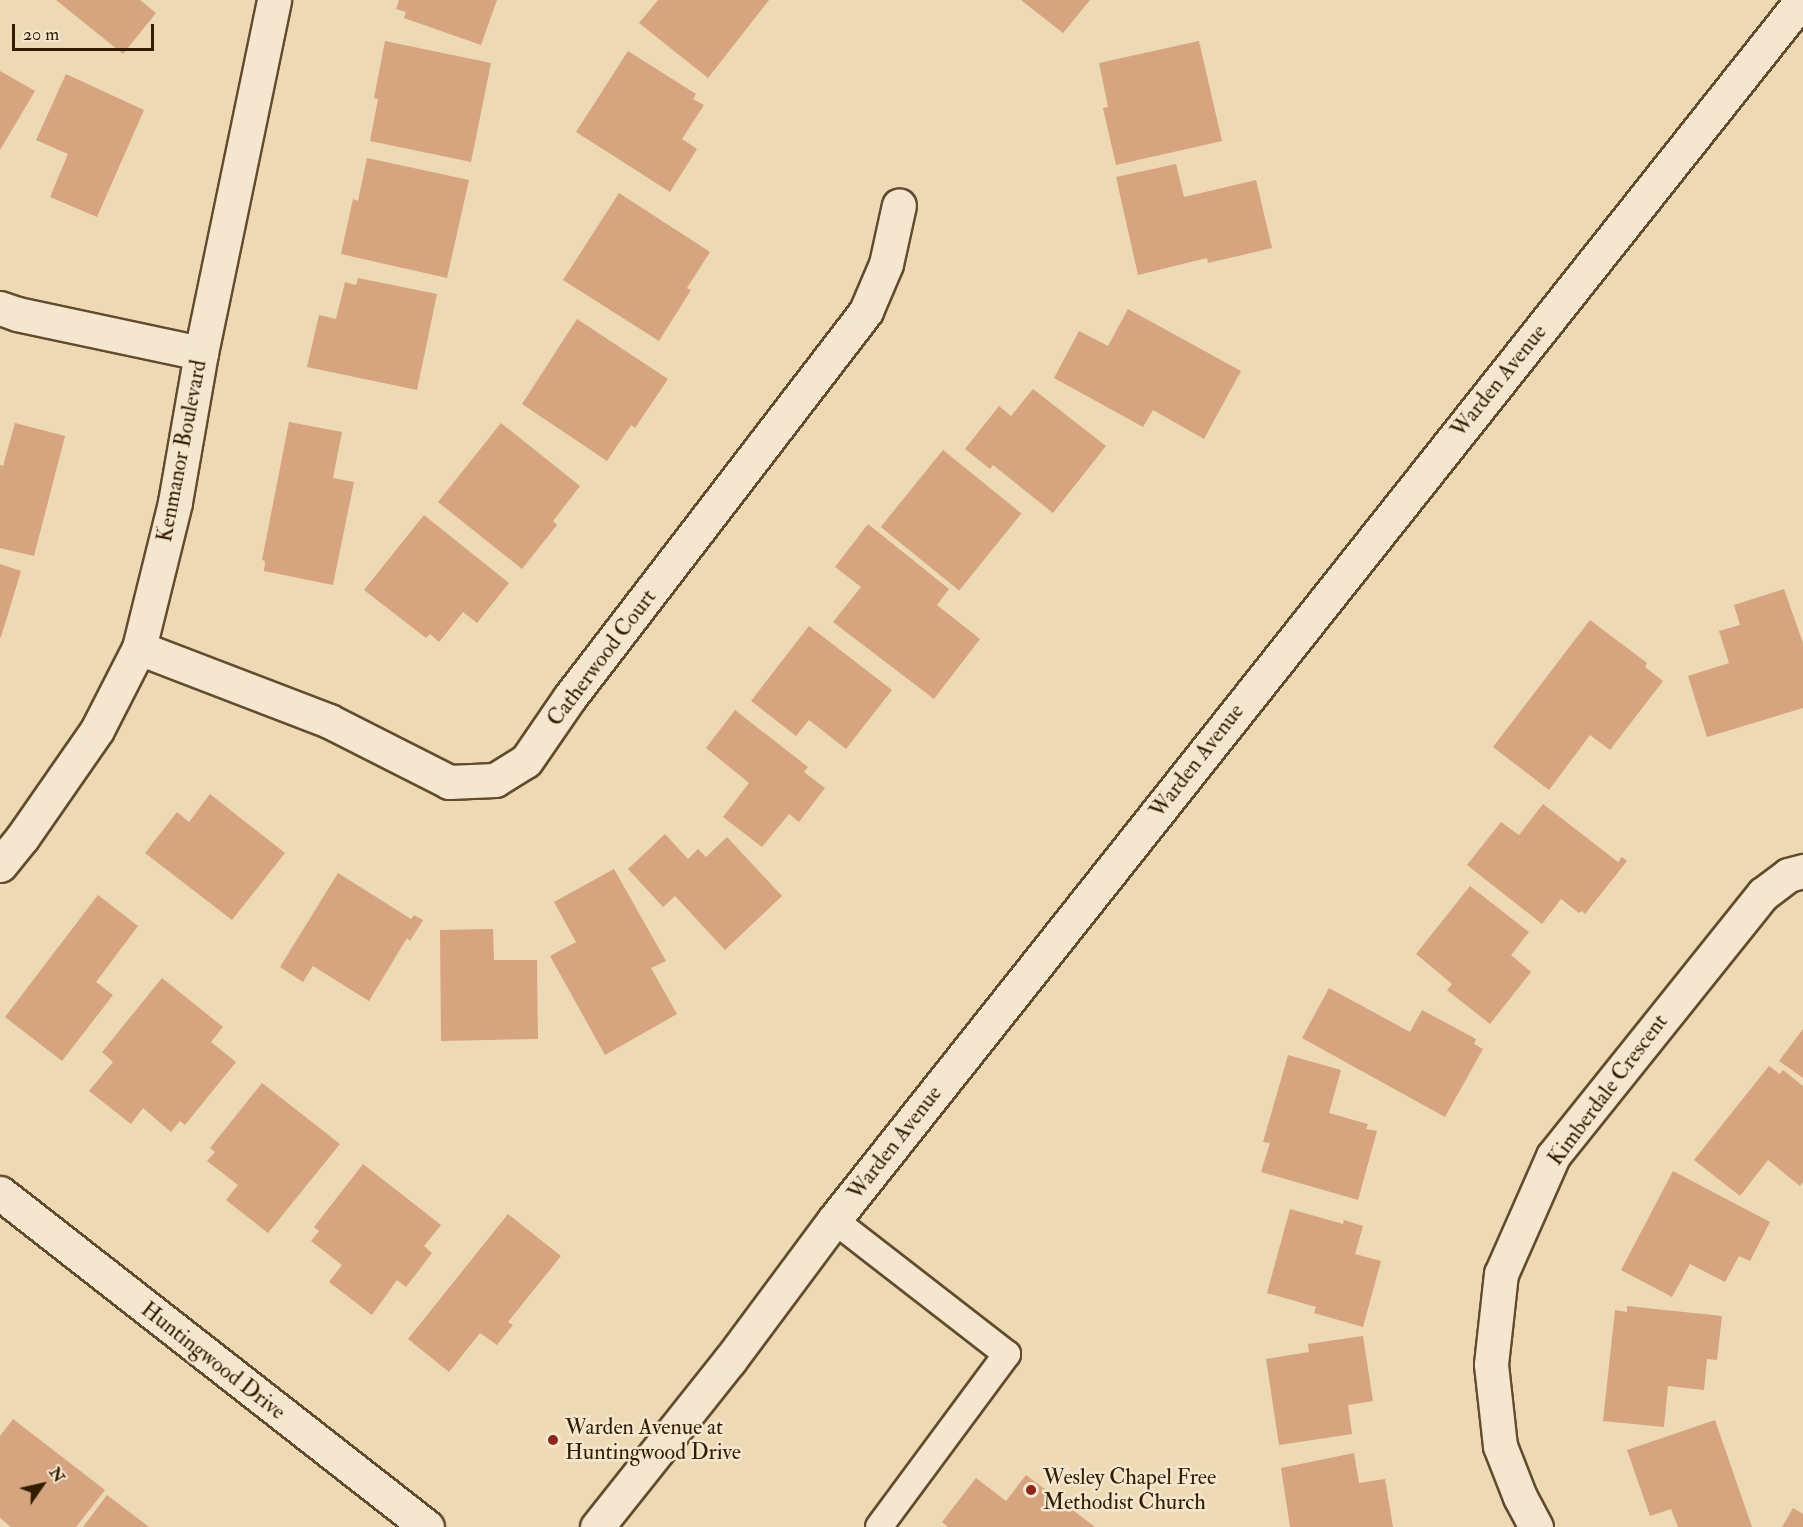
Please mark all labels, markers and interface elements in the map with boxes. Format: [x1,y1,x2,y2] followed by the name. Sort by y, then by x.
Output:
[15,12,158,50] scale bar
[23,23,59,46] text: 20 m
[1446,319,1552,443] street label: Warden Avenue
[151,358,213,544] street label: Kenmanor Boulevard
[542,584,662,732] street label: Catherwood Court
[1144,699,1250,823] street label: Warden Avenue
[1542,1009,1674,1171] street label: Kimberdale Crescent
[842,1081,948,1205] street label: Warden Avenue
[136,1296,290,1426] street label: Huntingwood Drive
[565,1414,741,1466] place label: Warden Avenue at Huntingwood Drive
[546,1433,560,1447] marker: Warden Avenue at Huntingwood Drive
[12,1455,72,1515] north arrow
[45,1463,69,1486] text: N
[1043,1464,1216,1516] place label: Wesley Chapel Free Methodist Church
[1024,1483,1038,1497] marker: Wesley Chapel Free Methodist Church

